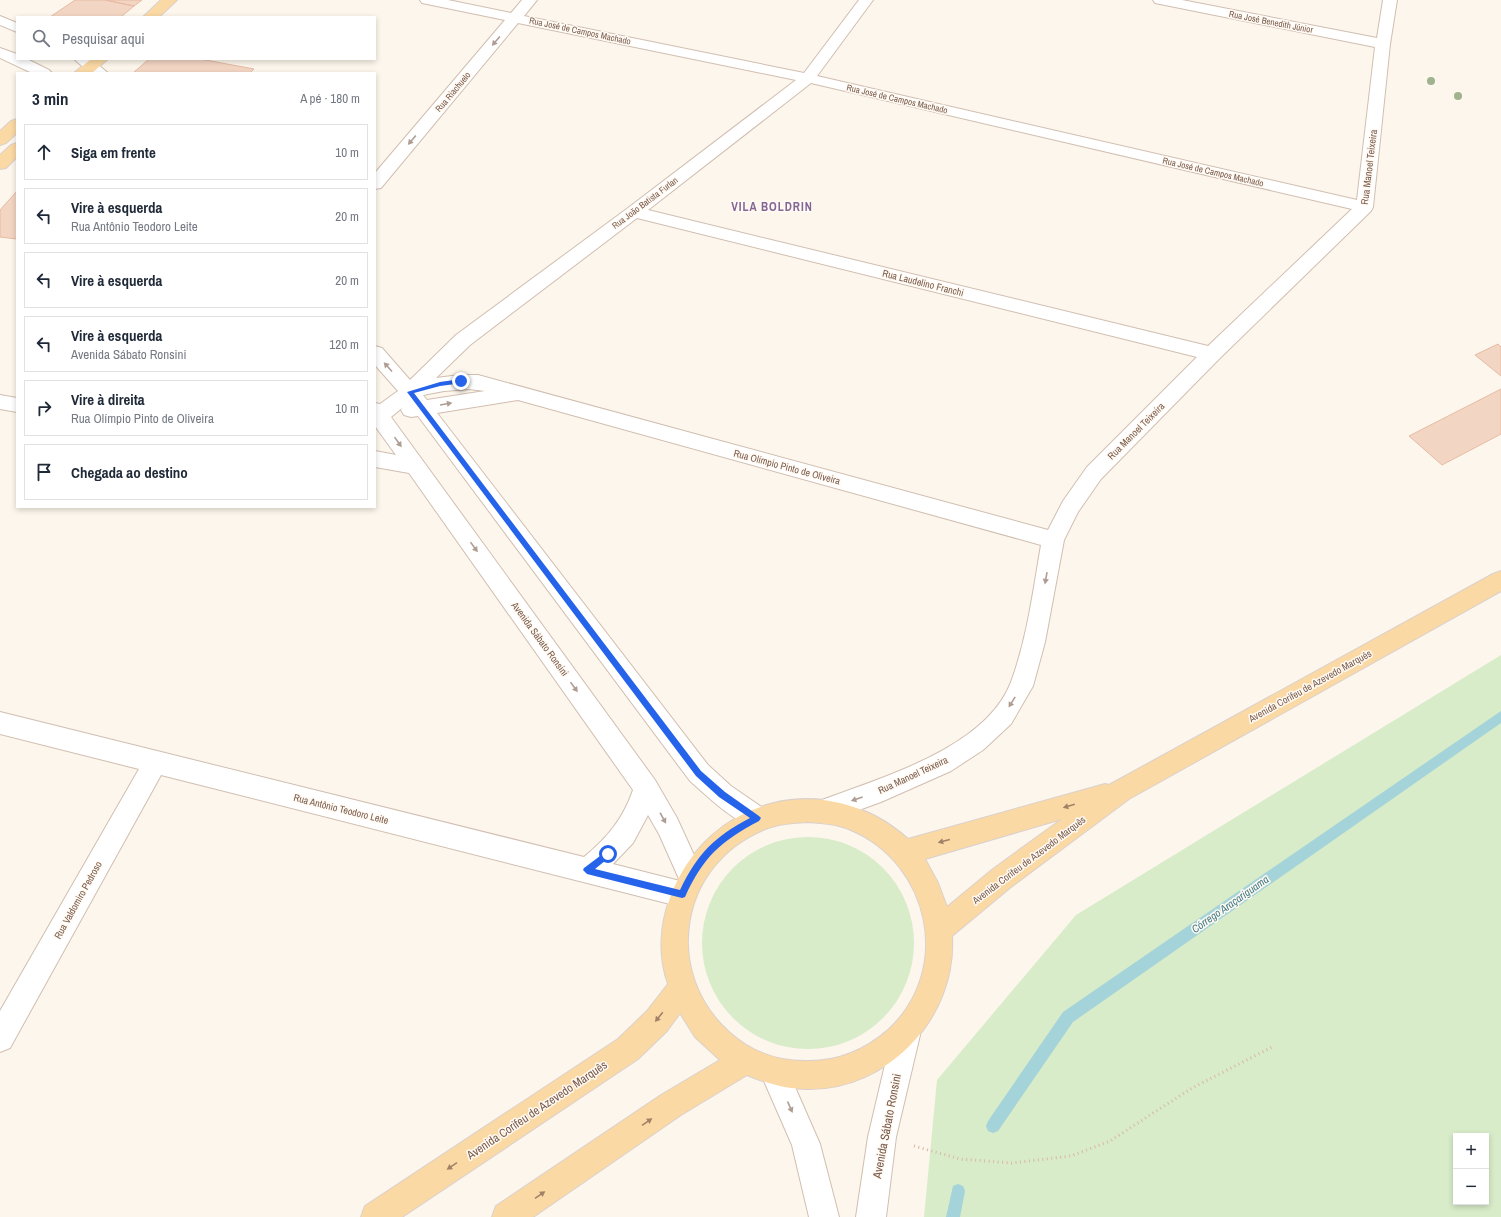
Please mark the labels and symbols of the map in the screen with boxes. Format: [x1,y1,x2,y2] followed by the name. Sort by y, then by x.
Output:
[1228,8,1315,36] street label: Rua José Benedith Júnior
[528,14,632,48] street label: Rua José de Campos Machado
[492,35,501,46] one-way arrow
[433,69,473,115] street label: Rua Riachuelo
[845,82,949,116] street label: Rua José de Campos Machado
[1358,128,1380,205] street label: Rua Manoel Teixeira
[408,135,417,145] one-way arrow
[1161,155,1265,189] street label: Rua José de Campos Machado
[610,174,680,232] street label: Rua João Batista Furlan
[731,199,813,215] district label: VILA BOLDRIN
[881,267,965,299] street label: Rua Laudelino Franchi
[383,362,393,372] one-way arrow
[452,372,470,390] route end
[1105,399,1168,462] street label: Rua Manoel Teixeira
[440,400,452,406] one-way arrow
[394,436,402,447] one-way arrow
[732,447,842,488] street label: Rua Olímpio Pinto de Oliveira
[469,542,478,553] one-way arrow
[1043,572,1049,584] one-way arrow
[508,598,571,679] street label: Avenida Sábato Ronsini
[1245,647,1374,726] street label: Avenida Corifeu de Azevedo Marquês
[570,682,578,693] one-way arrow
[1008,696,1015,708] one-way arrow
[876,753,950,797] street label: Rua Manoel Teixeira
[292,791,390,827] street label: Rua Antônio Teodoro Leite
[851,797,863,803] one-way arrow
[1062,803,1074,809] one-way arrow
[659,812,666,824] one-way arrow
[969,813,1088,907] street label: Avenida Corifeu de Azevedo Marquês
[937,839,950,845] one-way arrow
[599,845,617,863] route start
[51,858,105,941] street label: Rua Valdomiro Pedroso
[1189,872,1271,936] water label: Córrego Araçariguama
[655,1012,663,1023] one-way arrow
[463,1057,610,1164] street label: Avenida Corifeu de Azevedo Marquês
[869,1072,905,1181] street label: Avenida Sábato Ronsini
[787,1102,793,1113] one-way arrow
[642,1118,652,1126] one-way arrow
[446,1163,458,1170] one-way arrow
[534,1191,545,1199] one-way arrow

